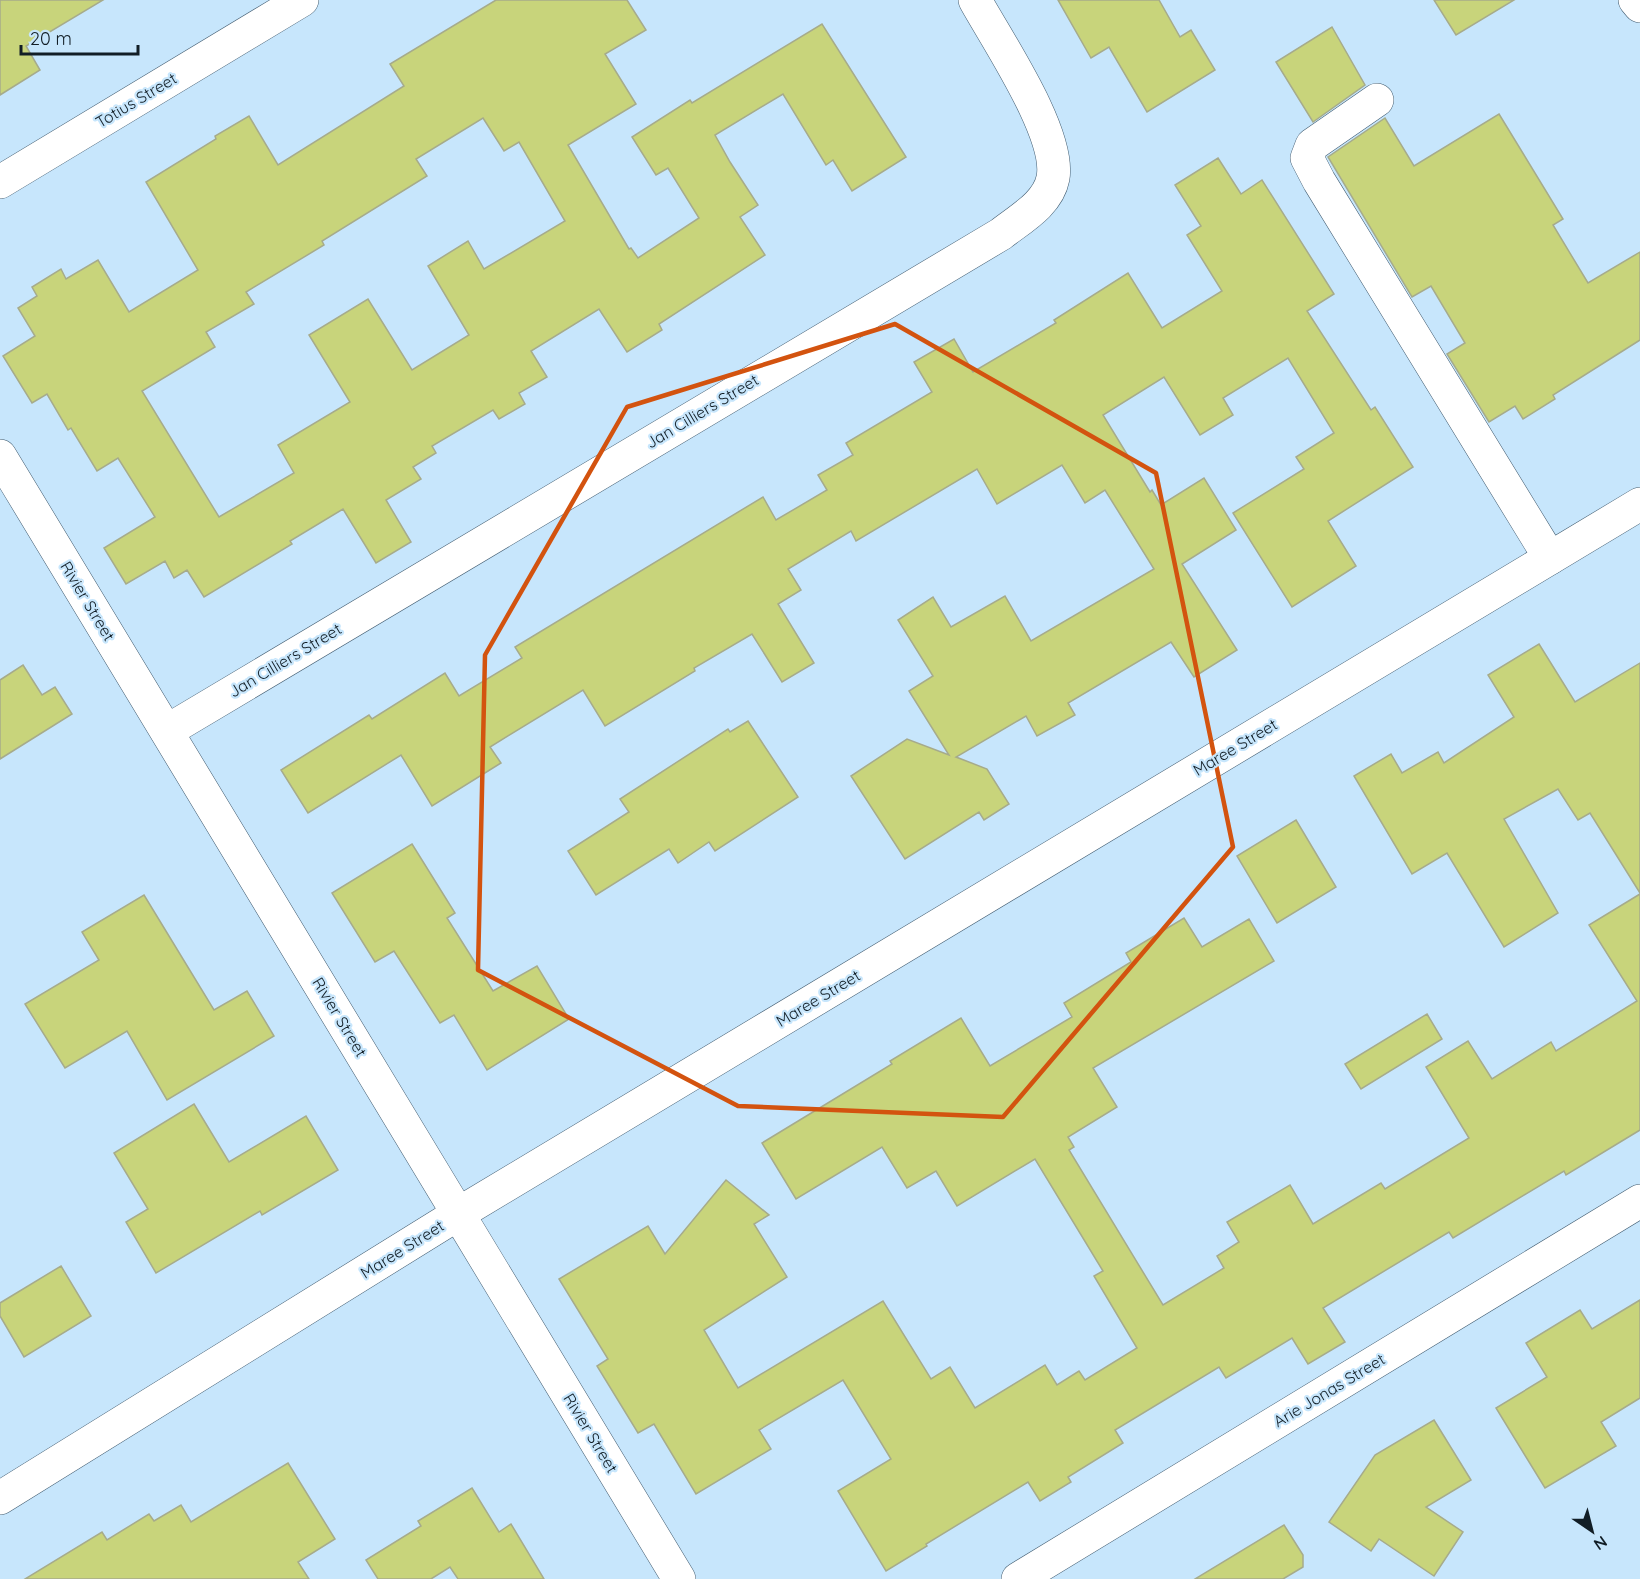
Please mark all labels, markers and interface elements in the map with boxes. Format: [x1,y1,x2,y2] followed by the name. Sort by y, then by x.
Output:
[21,18,138,56] scale bar
[30,27,72,50] text: 20 m
[92,68,180,132] street label: Totius Street
[642,369,762,453] street label: Jan Cilliers Street
[56,558,120,644] street label: Rivier Street
[225,618,345,702] street label: Jan Cilliers Street
[1189,714,1281,780] street label: Maree Street
[772,965,864,1031] street label: Maree Street
[308,974,372,1060] street label: Rivier Street
[356,1215,448,1283] street label: Maree Street
[1270,1349,1388,1431] street label: Arie Jonas Street
[559,1390,623,1476] street label: Rivier Street
[1562,1501,1622,1561] north arrow
[1590,1532,1611,1555] text: N

